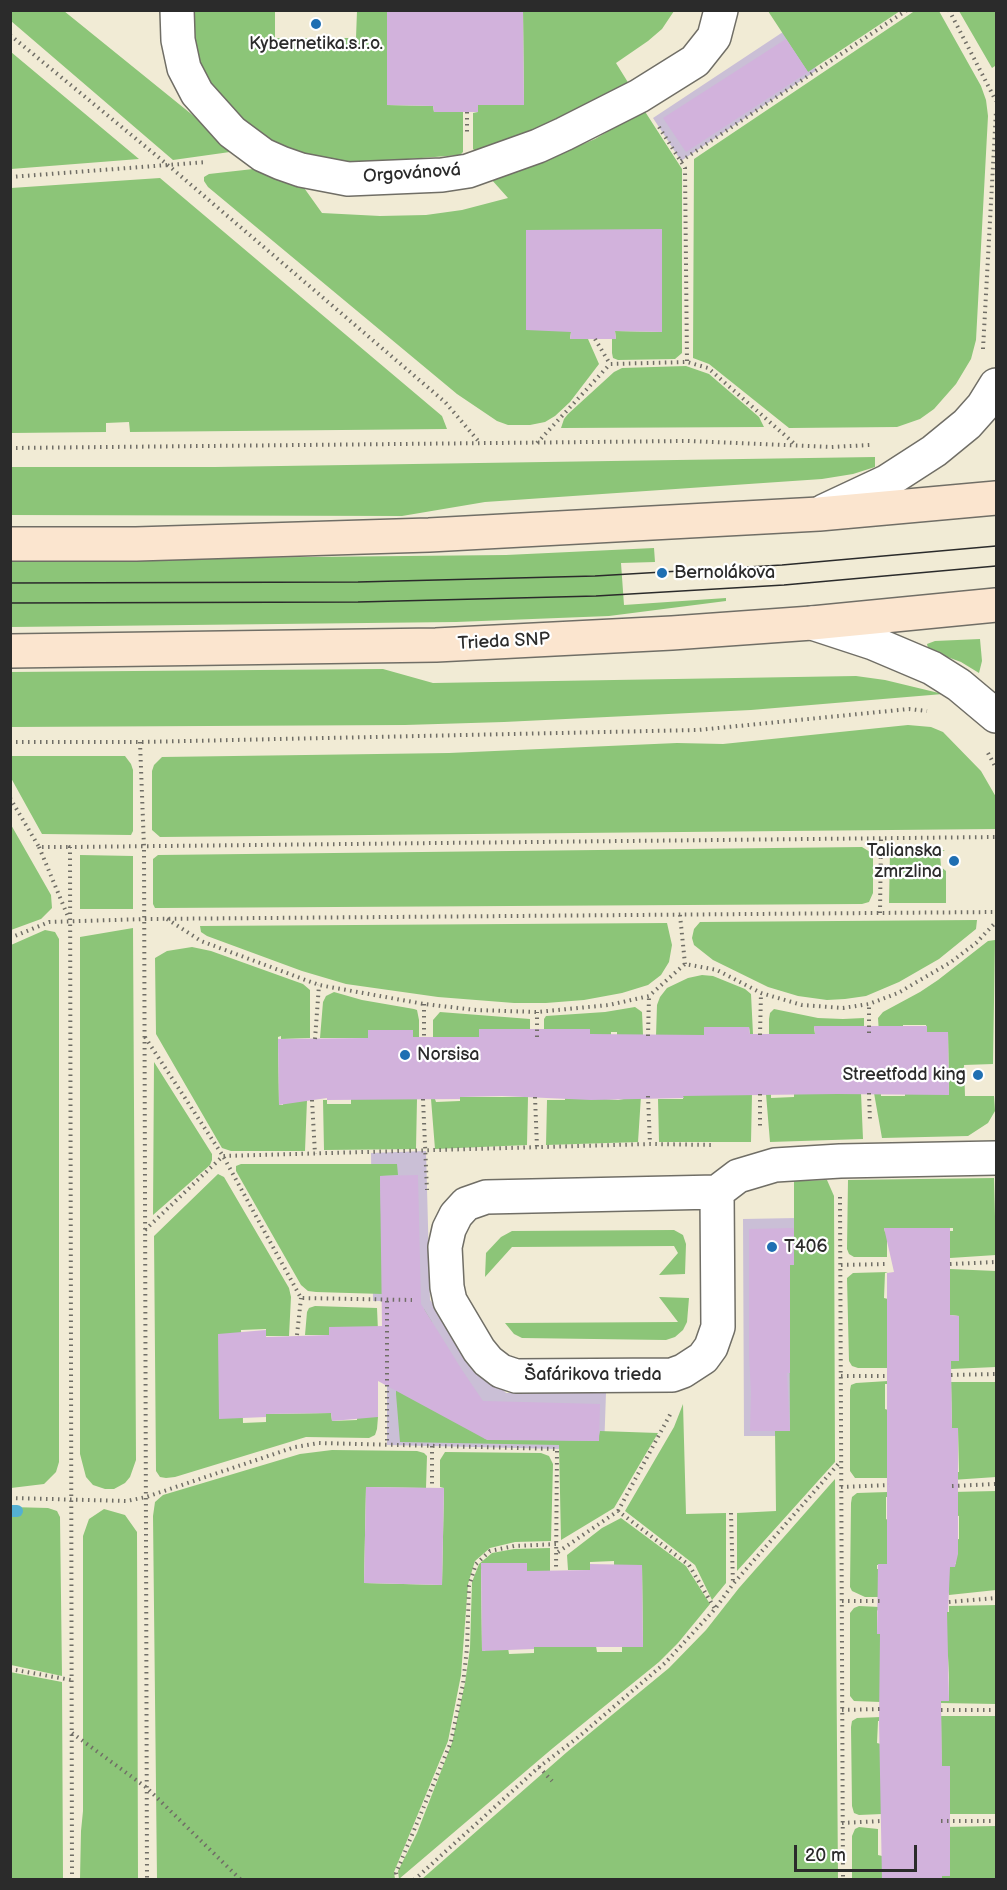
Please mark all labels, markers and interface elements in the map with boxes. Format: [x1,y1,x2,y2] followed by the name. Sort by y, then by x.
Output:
[309,17,323,31] marker: Kybernetika.s.r.o.
[249,33,383,55] place label: Kybernetika.s.r.o.
[362,160,462,188] street label: Orgovánová
[674,562,775,584] place label: Bernolákova
[655,566,669,580] marker: Bernolákova
[457,629,551,655] street label: Trieda SNP
[867,840,942,882] place label: Talianska zmrzlina
[947,854,961,868] marker: Talianska zmrzlina
[417,1044,479,1066] place label: Norsisa
[398,1048,412,1062] marker: Norsisa
[842,1064,966,1086] place label: Streetfodd king
[971,1068,985,1082] marker: Streetfodd king
[784,1236,827,1258] place label: T406
[765,1240,779,1254] marker: T406
[524,1364,662,1386] street label: Šafárikova trieda
[797,1833,920,1871] scale bar
[805,1845,846,1866] text: 20 m

